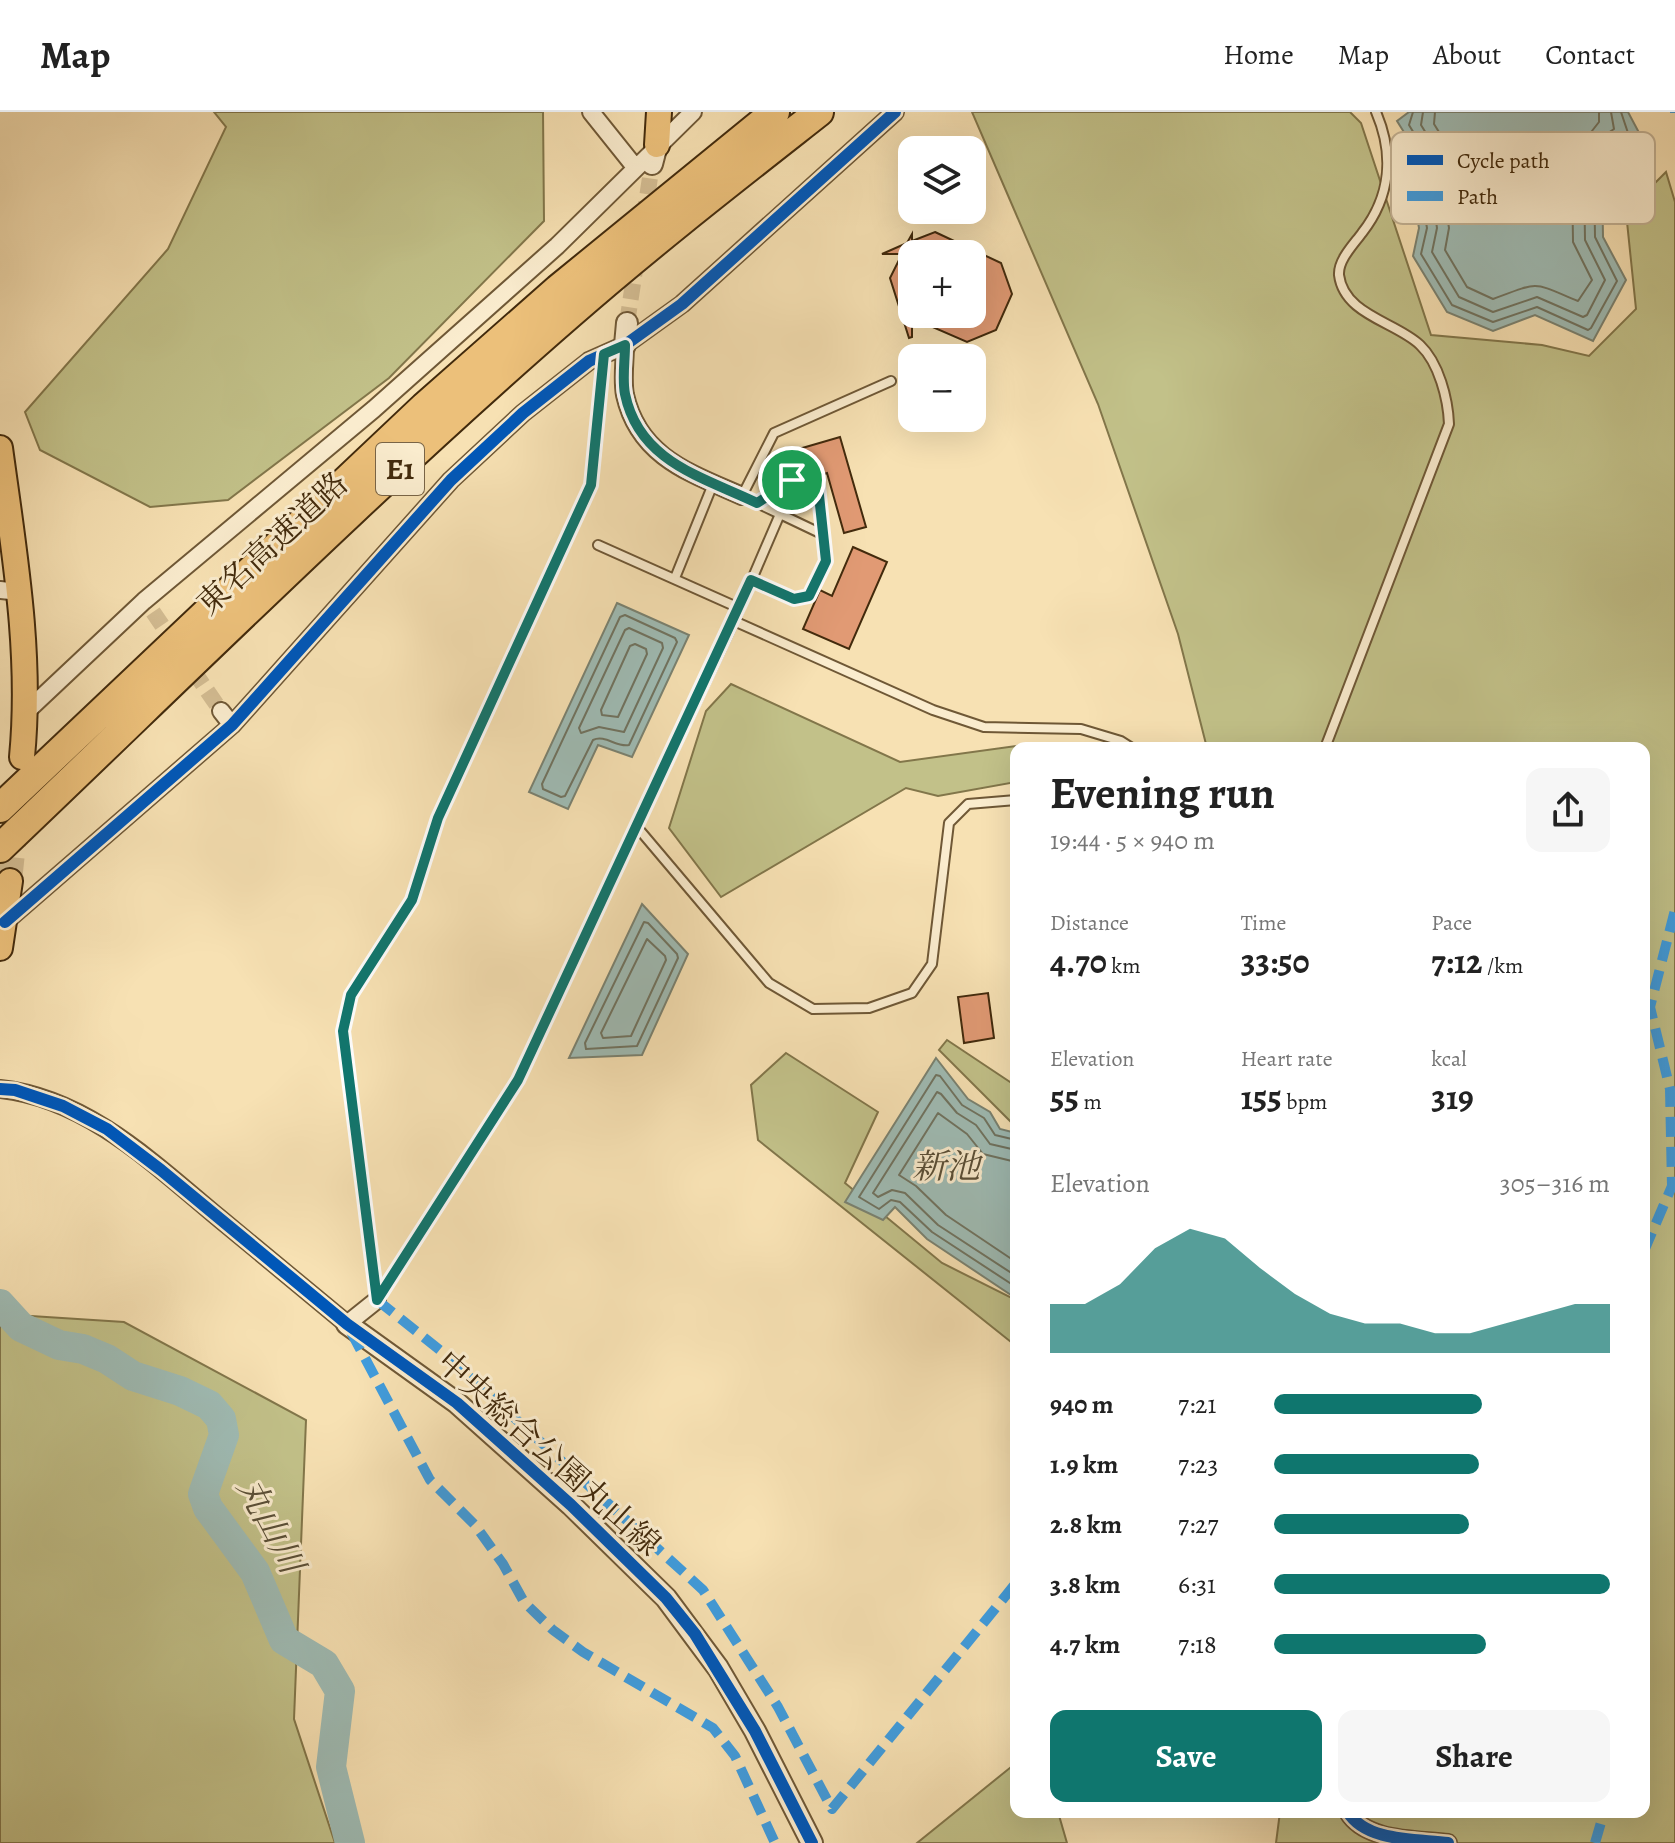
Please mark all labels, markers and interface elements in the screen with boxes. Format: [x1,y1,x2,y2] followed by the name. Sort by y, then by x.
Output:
[40,29,110,81] text: Map
[1223,36,1294,74] text: Home
[1338,36,1389,74] text: Map
[1433,36,1501,74] text: About
[1545,36,1635,74] text: Contact
[1391,132,1655,224] legend
[898,136,986,432] map controls
[898,136,986,224] button: layers
[1457,146,1550,176] text: Cycle path
[1457,182,1498,212] text: Path
[898,240,986,328] button: +
[898,344,986,432] button: −
[376,443,424,495] road number: E1
[758,446,826,514] pin
[770,458,814,502] icon: arrive
[187,461,357,625] street label: 東名高速道路
[1050,763,1275,823] text: Evening run
[1526,768,1610,852] button: share
[1050,823,1215,858] text: 19:44 · 5 × 940 m
[1050,908,1129,938] text: Distance
[1241,908,1286,938] text: Time
[1431,908,1472,938] text: Pace
[1050,938,1107,985] text: 4.70
[1241,938,1310,985] text: 33:50
[1431,938,1483,985] text: 7:12
[1107,951,1141,981] text: km
[1483,951,1523,981] text: /km
[1050,1044,1134,1074] text: Elevation
[1241,1044,1333,1074] text: Heart rate
[1431,1044,1467,1074] text: kcal
[1050,1074,1079,1121] text: 55
[1241,1074,1282,1121] text: 155
[1431,1074,1474,1121] text: 319
[1079,1087,1102,1117] text: m
[1282,1087,1327,1117] text: bpm
[912,1143,984,1190] water label: 新池
[1050,1166,1150,1201] text: Elevation
[1500,1166,1610,1201] text: 305–316 m
[427,1340,671,1566] street label: 中央総合公園丸山線
[1050,1387,1114,1422] text: 940 m
[1178,1387,1216,1422] text: 7:21
[1050,1447,1118,1482] text: 1.9 km
[1178,1447,1218,1482] text: 7:23
[226,1469,317,1585] water label: 丸山川
[1050,1507,1122,1542] text: 2.8 km
[1178,1507,1218,1542] text: 7:27
[1050,1567,1121,1602] text: 3.8 km
[1178,1567,1216,1602] text: 6:31
[1050,1627,1120,1662] text: 4.7 km
[1178,1627,1217,1662] text: 7:18
[1050,1710,1322,1802] button: Save
[1338,1710,1610,1802] button: Share

